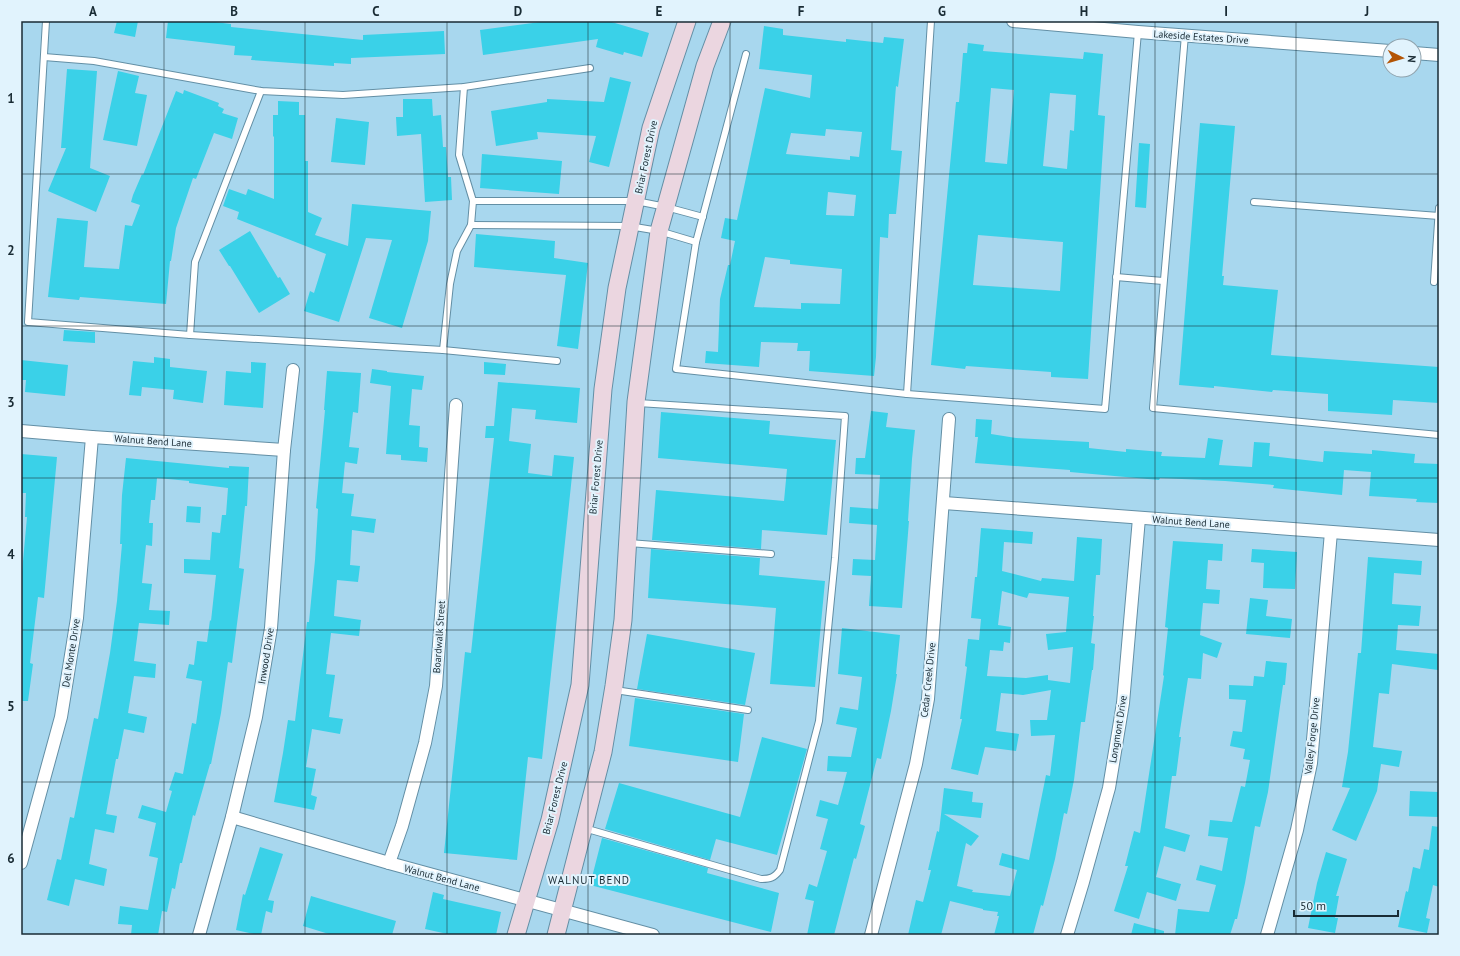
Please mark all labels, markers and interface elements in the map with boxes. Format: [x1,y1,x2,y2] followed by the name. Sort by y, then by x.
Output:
[89,3,97,20] text: A
[230,3,238,20] text: B
[372,3,380,20] text: C
[514,3,522,20] text: D
[656,3,663,20] text: E
[798,3,805,20] text: F
[938,3,946,20] text: G
[1080,3,1088,20] text: H
[1224,3,1228,20] text: I
[1364,3,1369,20] text: J
[1153,27,1249,47] street label: Lakeside Estates Drive
[1382,38,1422,78] north arrow
[1405,55,1419,63] text: N
[7,90,15,107] text: 1
[632,119,660,195] street label: Briar Forest Drive
[7,242,15,259] text: 2
[7,394,15,411] text: 3
[114,432,192,450] street label: Walnut Bend Lane
[586,439,606,515] street label: Briar Forest Drive
[1152,513,1230,531] street label: Walnut Bend Lane
[7,546,15,563] text: 4
[430,600,448,674] street label: Boardwalk Street
[59,618,83,688] street label: Del Monte Drive
[255,627,277,685] street label: Inwood Drive
[918,642,938,718] street label: Cedar Creek Drive
[1106,694,1130,764] street label: Longmont Drive
[1301,697,1323,776] street label: Valley Forge Drive
[7,698,15,715] text: 5
[540,760,570,836] street label: Briar Forest Drive
[7,850,15,867] text: 6
[403,862,481,894] street label: Walnut Bend Lane
[548,873,630,887] district label: WALNUT BEND
[1294,892,1398,918] scale bar
[1300,898,1326,913] text: 50 m

